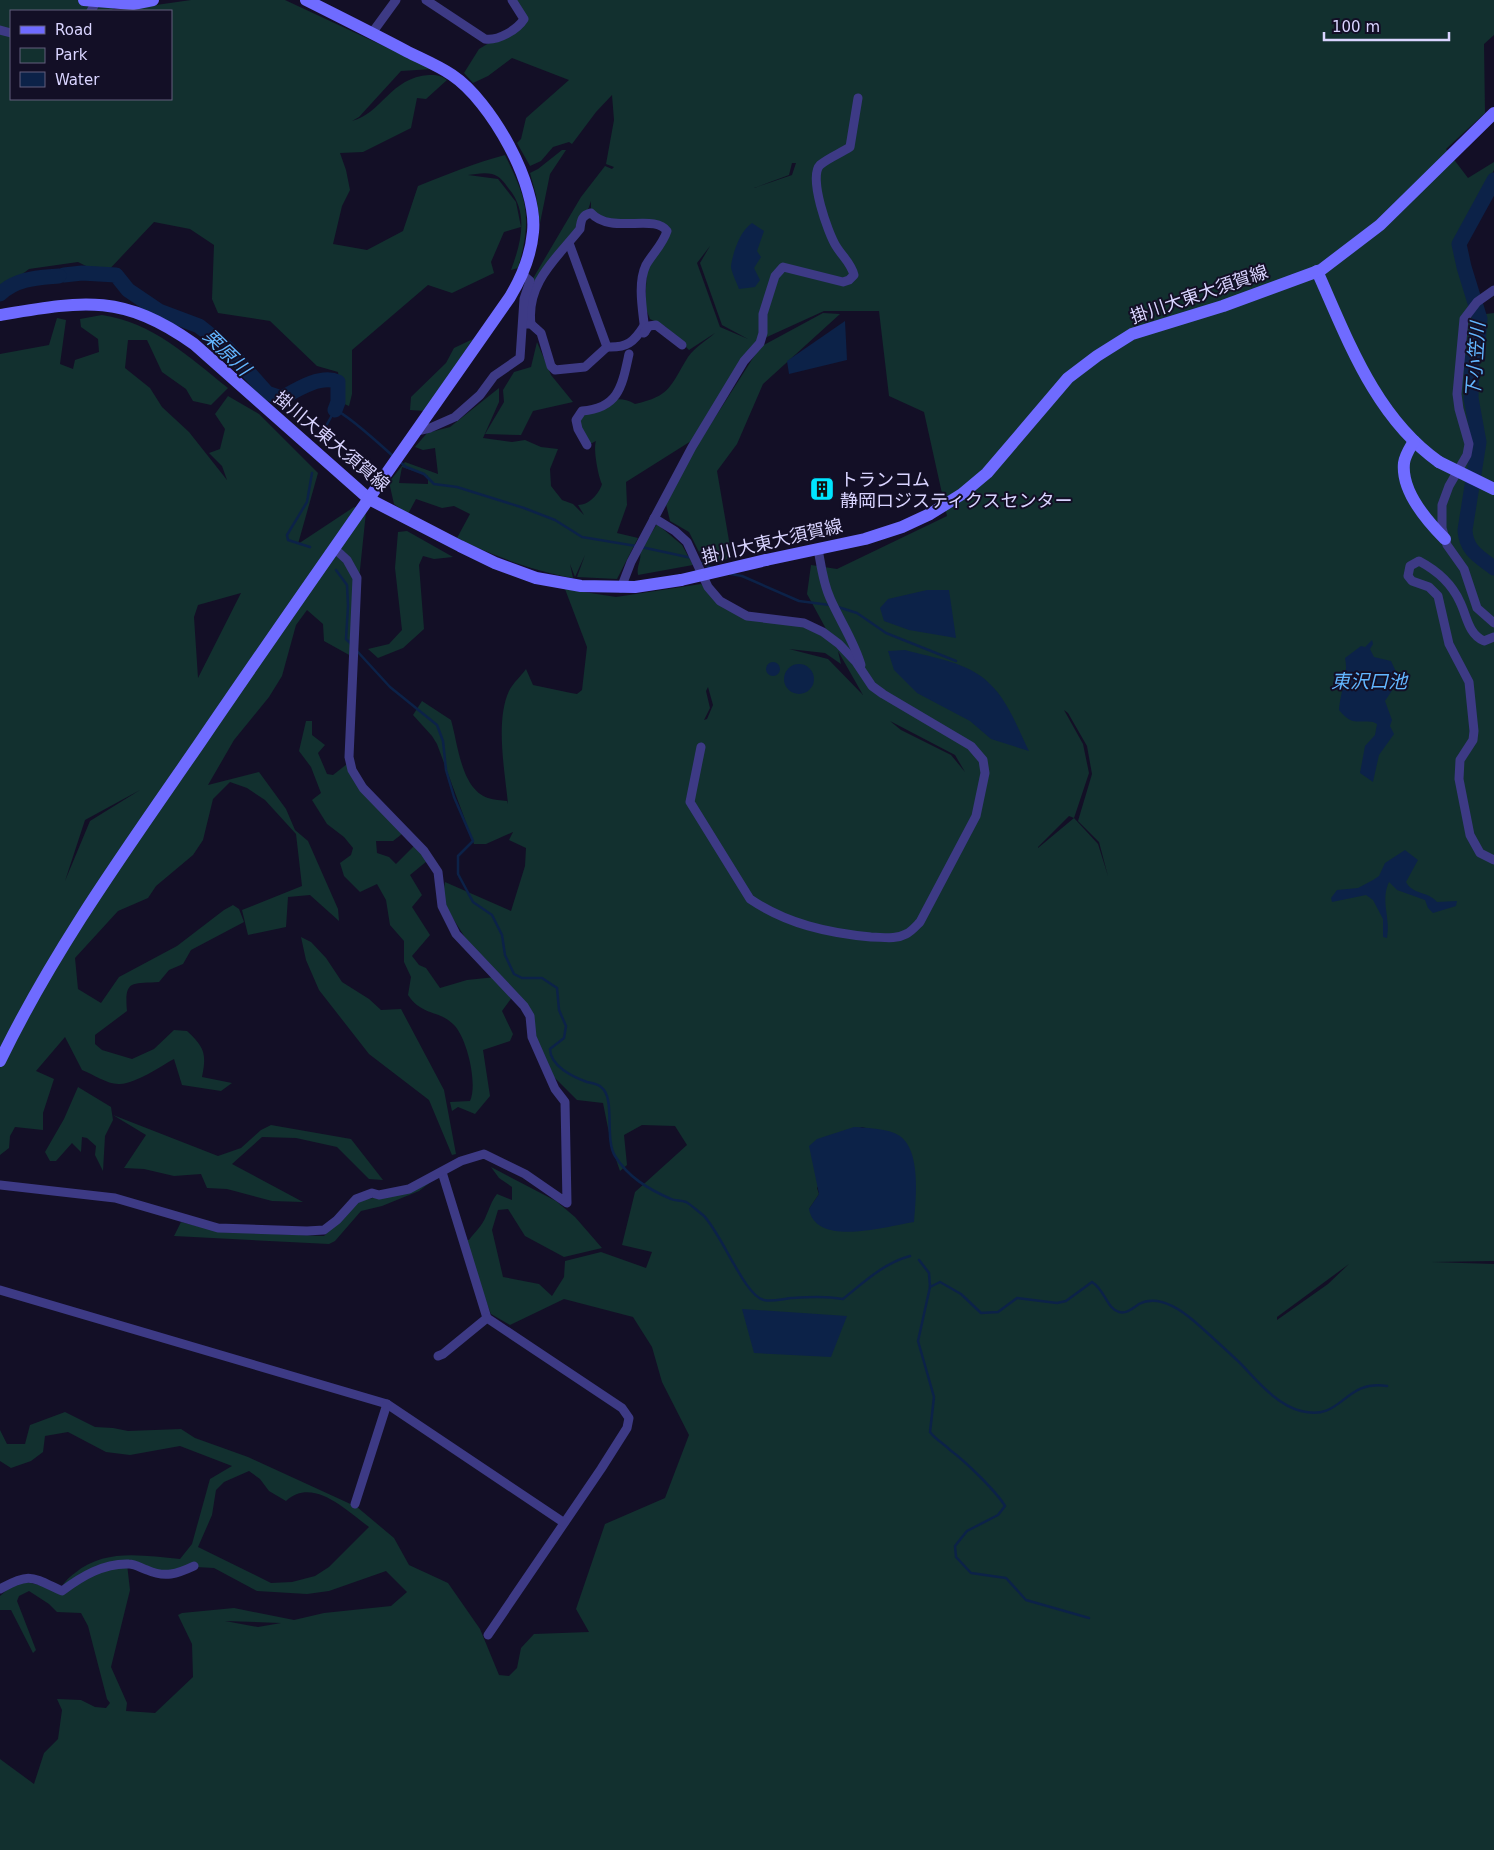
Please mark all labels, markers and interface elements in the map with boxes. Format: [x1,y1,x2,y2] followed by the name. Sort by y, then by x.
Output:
[10,10,172,100] legend
[1324,10,1449,42] scale bar
[1332,18,1380,36] text: 100 m
[55,21,93,39] text: Road
[55,46,88,64] text: Park
[55,71,100,89] text: Water
[1128,261,1270,327] street label: 掛川大東大須賀線
[1461,319,1489,399] water label: 下小笠川
[199,324,257,381] water label: 栗原川
[270,387,394,495] street label: 掛川大東大須賀線
[840,469,1072,511] place label: トランコム 静岡ロジスティクスセンター
[809,476,835,502] building icon: トランコム 静岡ロジスティクスセンター
[699,515,845,567] street label: 掛川大東大須賀線
[1331,670,1409,692] water label: 東沢口池

